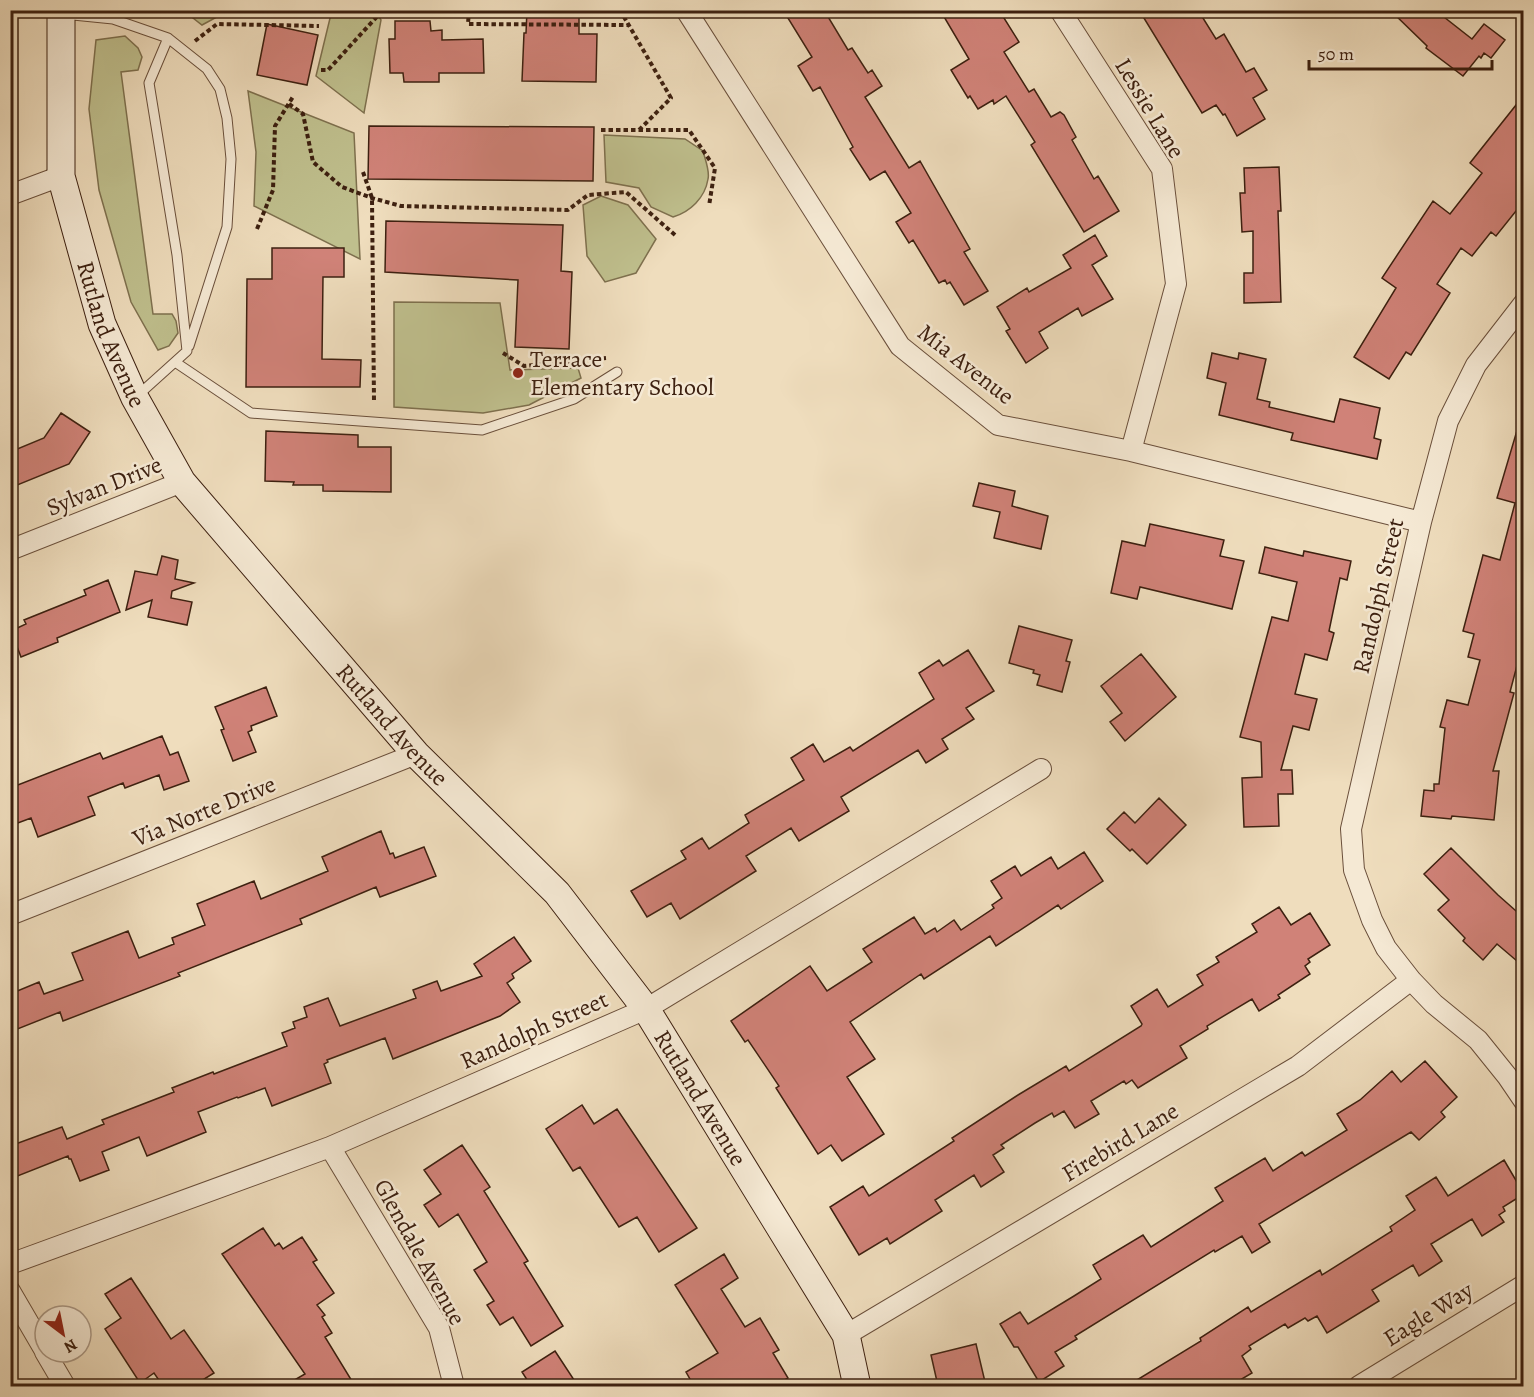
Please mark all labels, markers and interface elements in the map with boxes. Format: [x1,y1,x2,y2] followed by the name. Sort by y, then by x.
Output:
[1309,33,1492,71] scale bar
[1318,42,1354,66] text: 50 m
[1108,52,1192,164] street label: Lessie Lane
[69,257,153,413] street label: Rutland Avenue
[911,316,1021,412] street label: Mia Avenue
[530,343,714,403] place label: Terrace Elementary School
[511,366,525,380] marker: Terrace Elementary School
[41,448,167,524] street label: Sylvan Drive
[1345,515,1411,677] street label: Randolph Street
[329,657,455,793] street label: Rutland Avenue
[127,768,280,855] street label: Via Norte Drive
[455,983,613,1077] street label: Randolph Street
[646,1024,754,1172] street label: Rutland Avenue
[1056,1095,1184,1189] street label: Firebird Lane
[367,1173,473,1331] street label: Glendale Avenue
[1377,1274,1479,1354] street label: Eagle Way
[33,1304,93,1364] north arrow
[59,1333,81,1358] text: N

